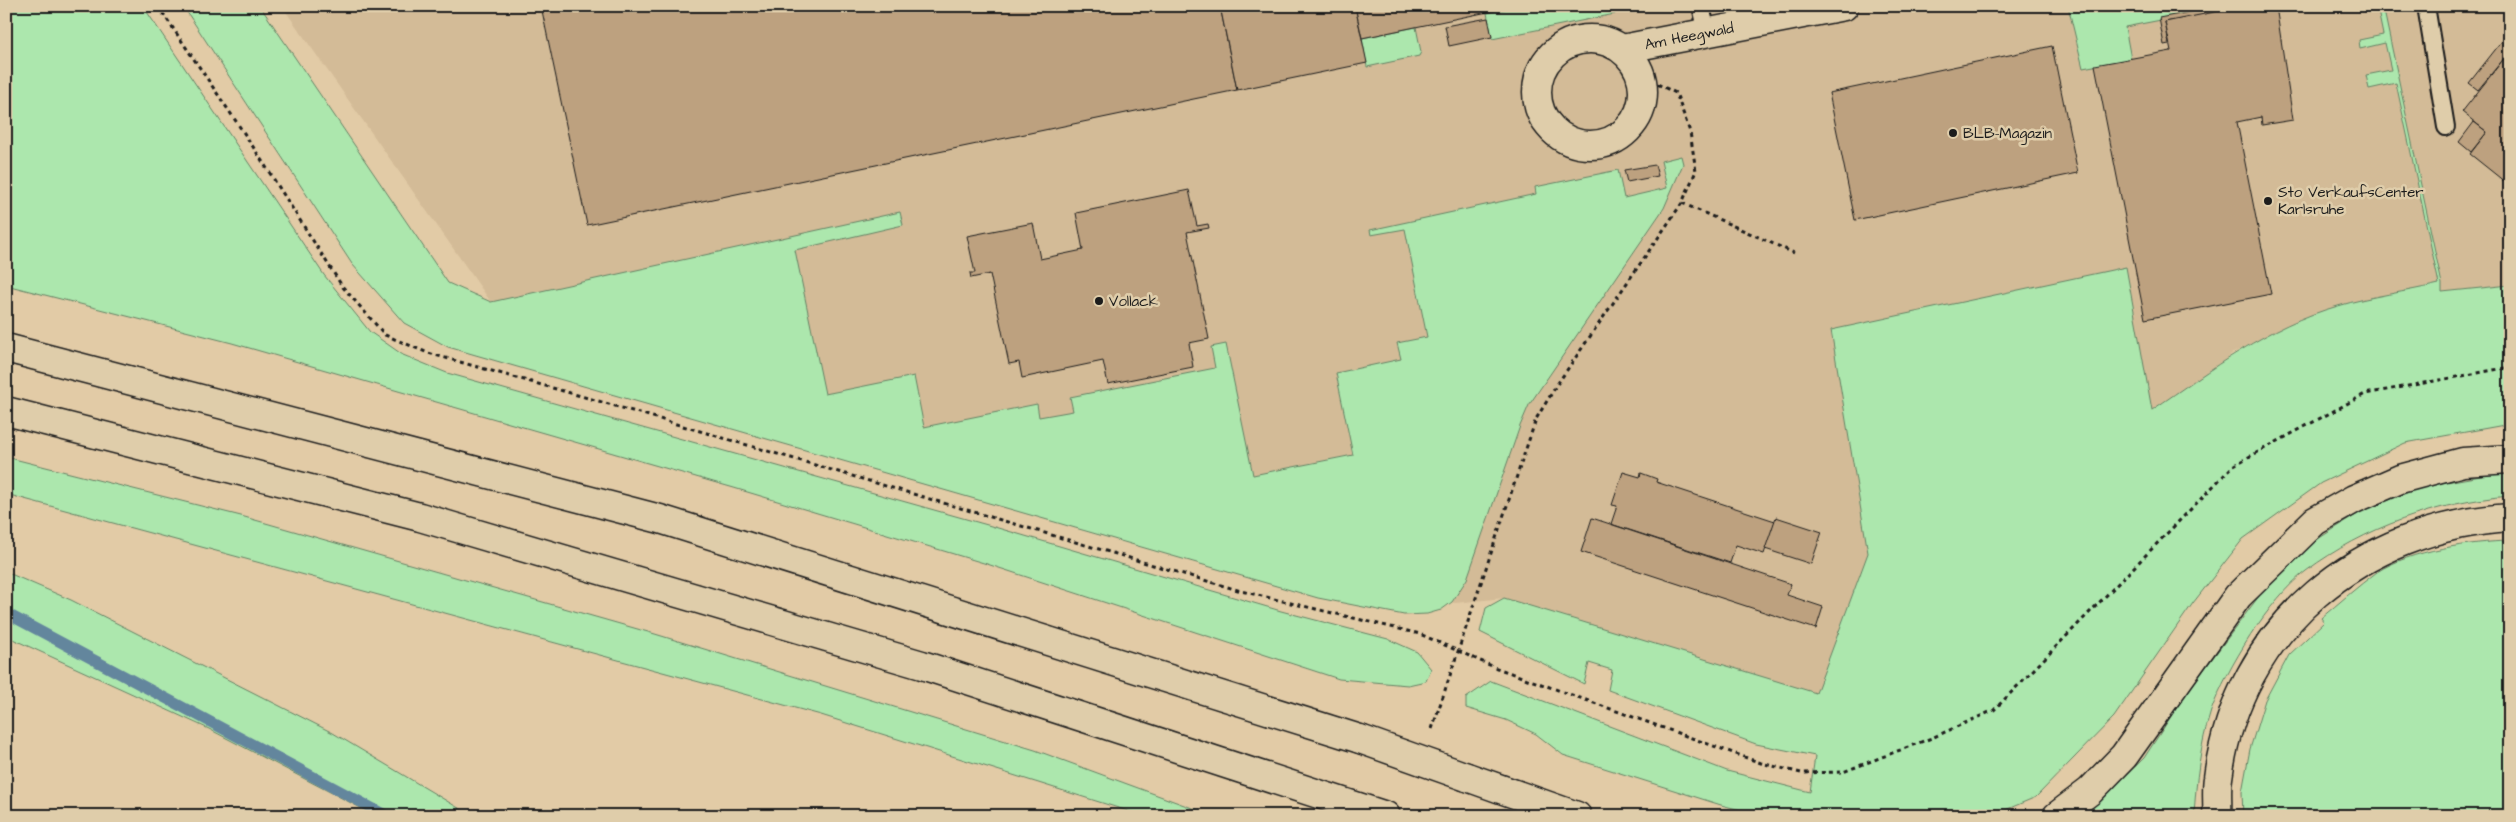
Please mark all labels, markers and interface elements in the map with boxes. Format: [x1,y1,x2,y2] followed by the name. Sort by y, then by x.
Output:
[1643,18,1736,56] street label: Am Heegwald
[1963,123,2052,145] place label: BLB-Magazin
[1947,127,1959,139] marker: BLB-Magazin
[2278,182,2424,220] place label: Sto VerkaufsCenter Karlsruhe
[2262,195,2274,207] marker: Sto VerkaufsCenter Karlsruhe
[1109,291,1158,312] place label: Vollack
[1093,295,1105,307] marker: Vollack

